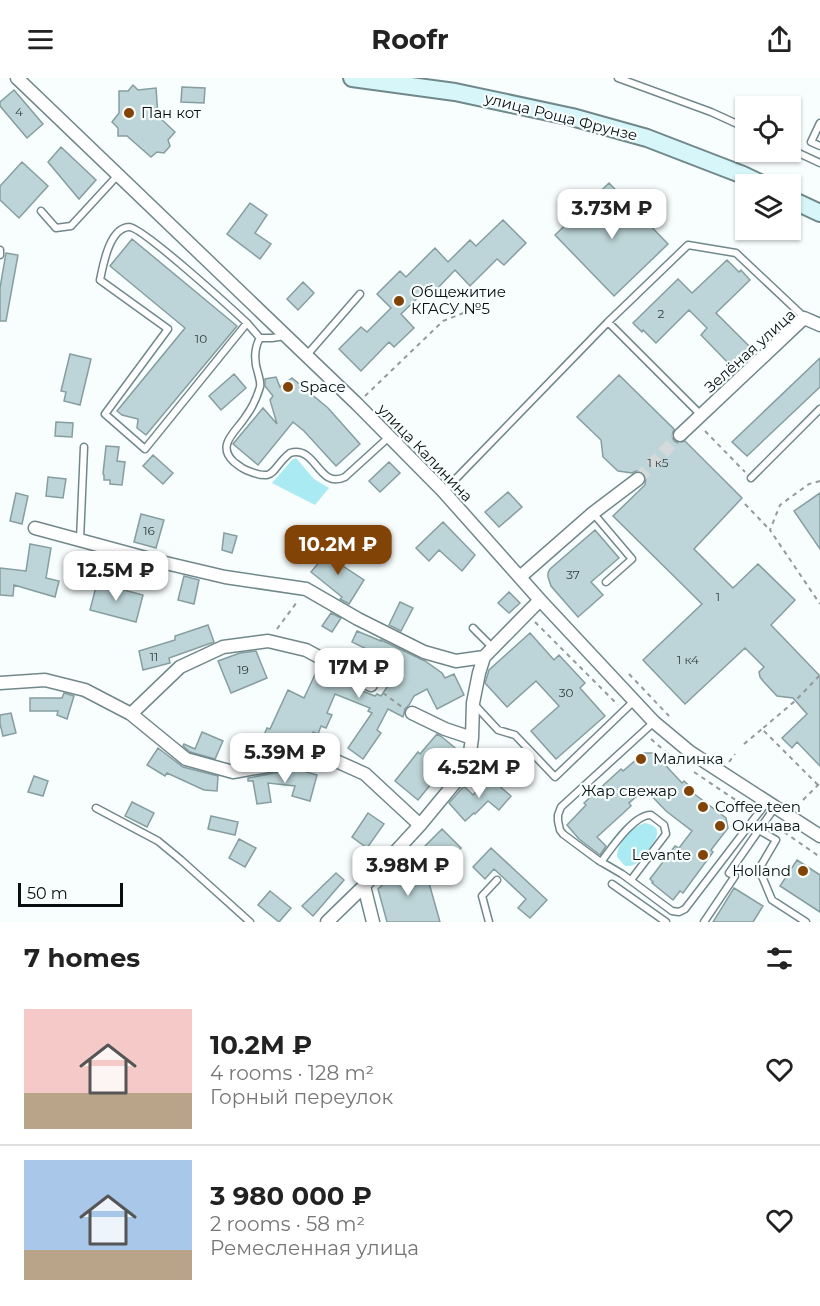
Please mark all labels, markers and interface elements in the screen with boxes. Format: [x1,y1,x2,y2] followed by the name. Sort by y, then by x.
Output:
[24,23,57,56] icon: menu
[371,23,449,56] text: Roofr
[763,23,796,56] icon: share
[482,88,640,145] street label: улица Роща Фрунзе
[735,96,801,240] map controls
[735,96,801,162] button: locate
[141,103,202,122] place label: Пан кот
[15,104,23,119] house number: 4
[122,106,136,120] marker: Пан кот
[735,174,801,240] button: layers
[557,189,667,240] pin: 3.73M ₽
[571,196,653,220] text: 3.73M ₽
[411,282,506,318] place label: Общежитие КГАСУ №5
[392,294,406,308] marker: Общежитие КГАСУ №5
[700,305,799,396] street label: Зелёная улица
[658,306,665,321] house number: 2
[195,331,207,346] house number: 10
[300,377,346,396] place label: Space
[281,380,295,394] marker: Space
[373,399,477,506] street label: улица Калинина
[647,455,669,470] house number: 1 к5
[143,523,155,538] house number: 16
[283,525,393,576] pin: 10.2M ₽
[299,532,377,556] text: 10.2M ₽
[61,551,171,602] pin: 12.5M ₽
[77,558,155,582] text: 12.5M ₽
[566,567,580,582] house number: 37
[716,589,720,604] house number: 1
[317,648,401,699] pin: 17M ₽
[150,649,158,664] house number: 11
[677,652,699,667] house number: 1 к4
[329,655,389,679] text: 17M ₽
[237,662,249,677] house number: 19
[559,685,573,700] house number: 30
[230,733,340,784] pin: 5.39M ₽
[244,740,326,764] text: 5.39M ₽
[424,748,534,799] pin: 4.52M ₽
[653,749,723,768] place label: Малинка
[634,752,648,766] marker: Малинка
[437,755,521,779] text: 4.52M ₽
[581,781,677,800] place label: Жар свежар
[682,784,696,798] marker: Жар свежар
[715,797,801,816] place label: Coffee teen
[696,800,710,814] marker: Coffee teen
[732,816,801,835] place label: Окинава
[713,819,727,833] marker: Окинава
[632,845,691,864] place label: Levante
[353,846,463,897] pin: 3.98M ₽
[696,848,710,862] marker: Levante
[366,853,450,877] text: 3.98M ₽
[732,861,791,880] place label: Holland
[796,864,810,878] marker: Holland
[18,880,123,908] scale bar
[27,884,68,903] text: 50 m
[24,942,140,974] text: 7 homes
[763,942,796,975] icon: filters
[210,1029,312,1061] text: 10.2M ₽
[72,1033,144,1105] icon: home
[763,1053,796,1086] icon: heart
[210,1061,374,1085] text: 4 rooms · 128 m²
[210,1085,393,1109] text: Горный переулок
[210,1180,372,1212] text: 3 980 000 ₽
[72,1184,144,1256] icon: home
[763,1204,796,1237] icon: heart
[210,1212,365,1236] text: 2 rooms · 58 m²
[210,1236,419,1260] text: Ремесленная улица

